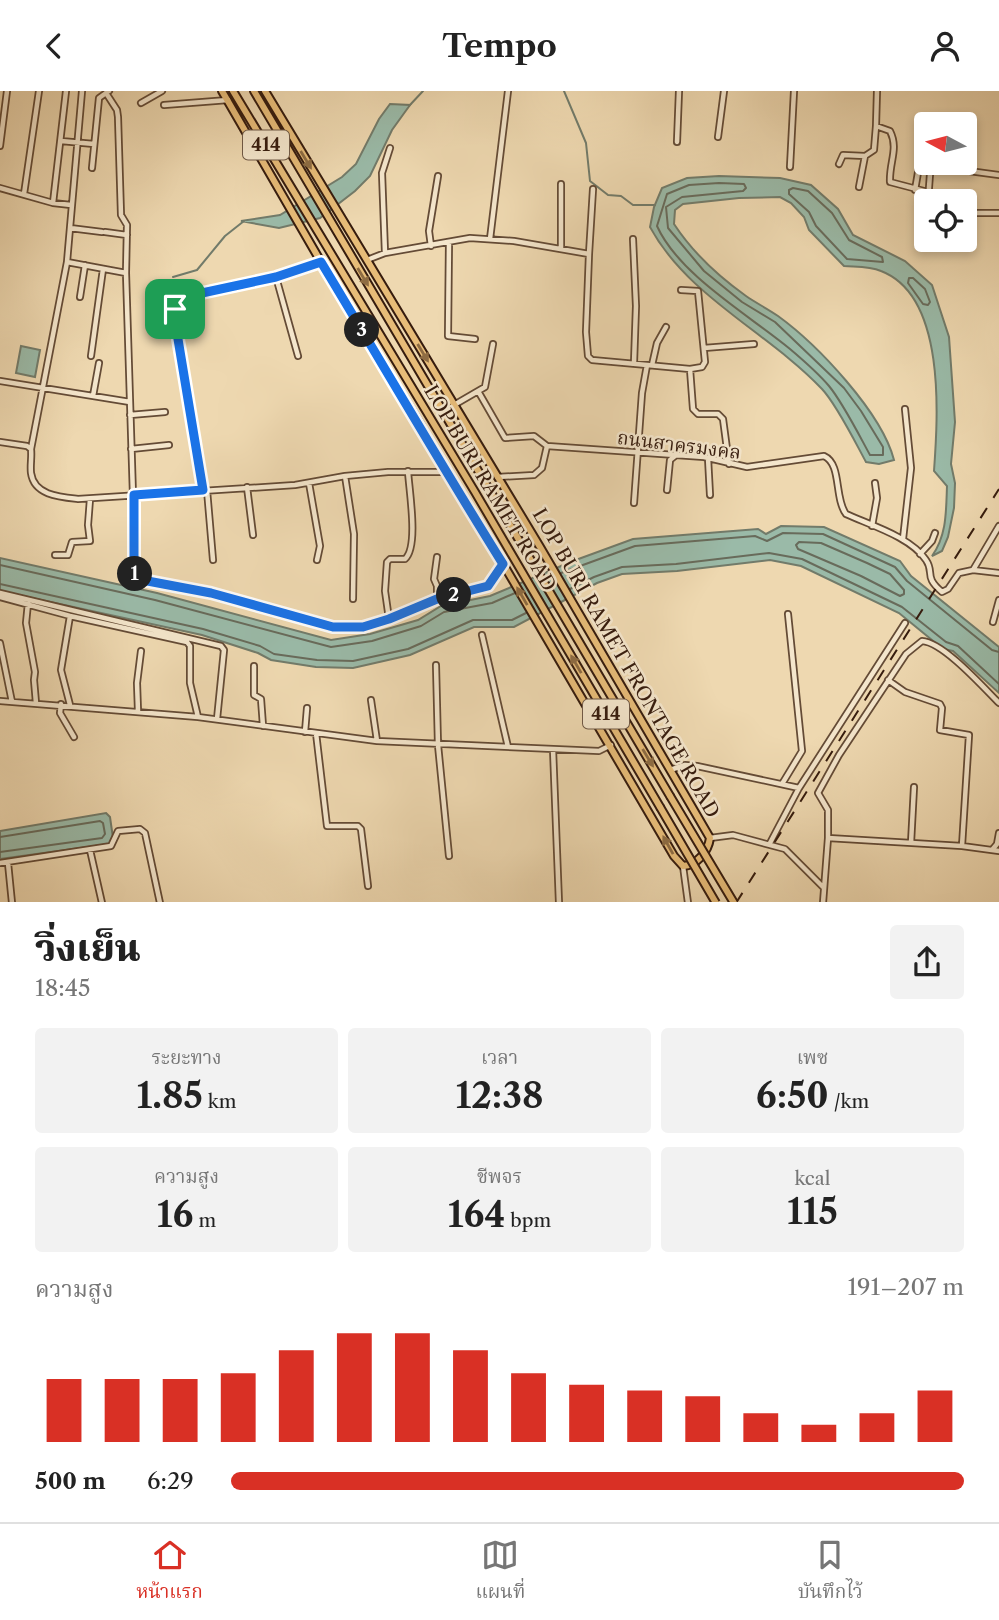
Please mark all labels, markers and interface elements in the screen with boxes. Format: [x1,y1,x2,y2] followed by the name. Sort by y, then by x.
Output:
[442,26,557,65] text: Tempo
[35,27,73,65] icon: back
[926,27,964,65] icon: person
[914,112,976,175] north arrow
[914,112,977,252] map controls
[243,131,289,159] road number: 414
[300,150,312,169] one-way arrow
[914,189,977,252] button: locate
[357,267,369,286] one-way arrow
[145,279,205,339] pin
[156,290,194,328] icon: arrive
[344,313,380,347] pin: 3
[356,318,367,341] text: 3
[416,344,429,363] one-way arrow
[419,381,561,595] street label: LOP BURI RAMET ROAD
[616,426,742,464] street label: ถนนสาครมงคล
[528,504,724,822] street label: LOP BURI RAMET FRONTAGE ROAD
[118,557,152,591] pin: 1
[130,562,139,585] text: 1
[436,577,472,613] pin: 2
[448,583,459,606] text: 2
[516,586,528,606] one-way arrow
[570,654,582,673] one-way arrow
[583,699,629,729] road number: 414
[642,748,654,768] one-way arrow
[662,836,674,855] one-way arrow
[35,924,141,971] text: วิ่งเย็น
[890,925,964,999] button: share
[35,974,91,1002] text: 18:45
[151,1046,222,1069] text: ระยะทาง
[481,1046,518,1069] text: เวลา
[797,1046,828,1069] text: เพซ
[136,1074,203,1117] text: 1.85
[455,1074,544,1117] text: 12:38
[756,1074,829,1117] text: 6:50
[203,1090,237,1113] text: km
[829,1090,869,1113] text: /km
[154,1165,219,1188] text: ความสูง
[477,1165,522,1188] text: ชีพจร
[795,1167,830,1190] text: kcal
[787,1190,838,1233] text: 115
[157,1193,193,1236] text: 16
[448,1193,505,1236] text: 164
[193,1209,216,1232] text: m
[505,1209,551,1232] text: bpm
[847,1273,964,1301] text: 191–207 m
[35,1275,113,1303] text: ความสูง
[35,1467,106,1495] text: 500 m
[147,1467,194,1495] text: 6:29
[136,1536,203,1608] tab: หน้าแรก
[475,1536,525,1608] tab: แผนที่
[798,1536,863,1608] tab: บันทึกไว้

